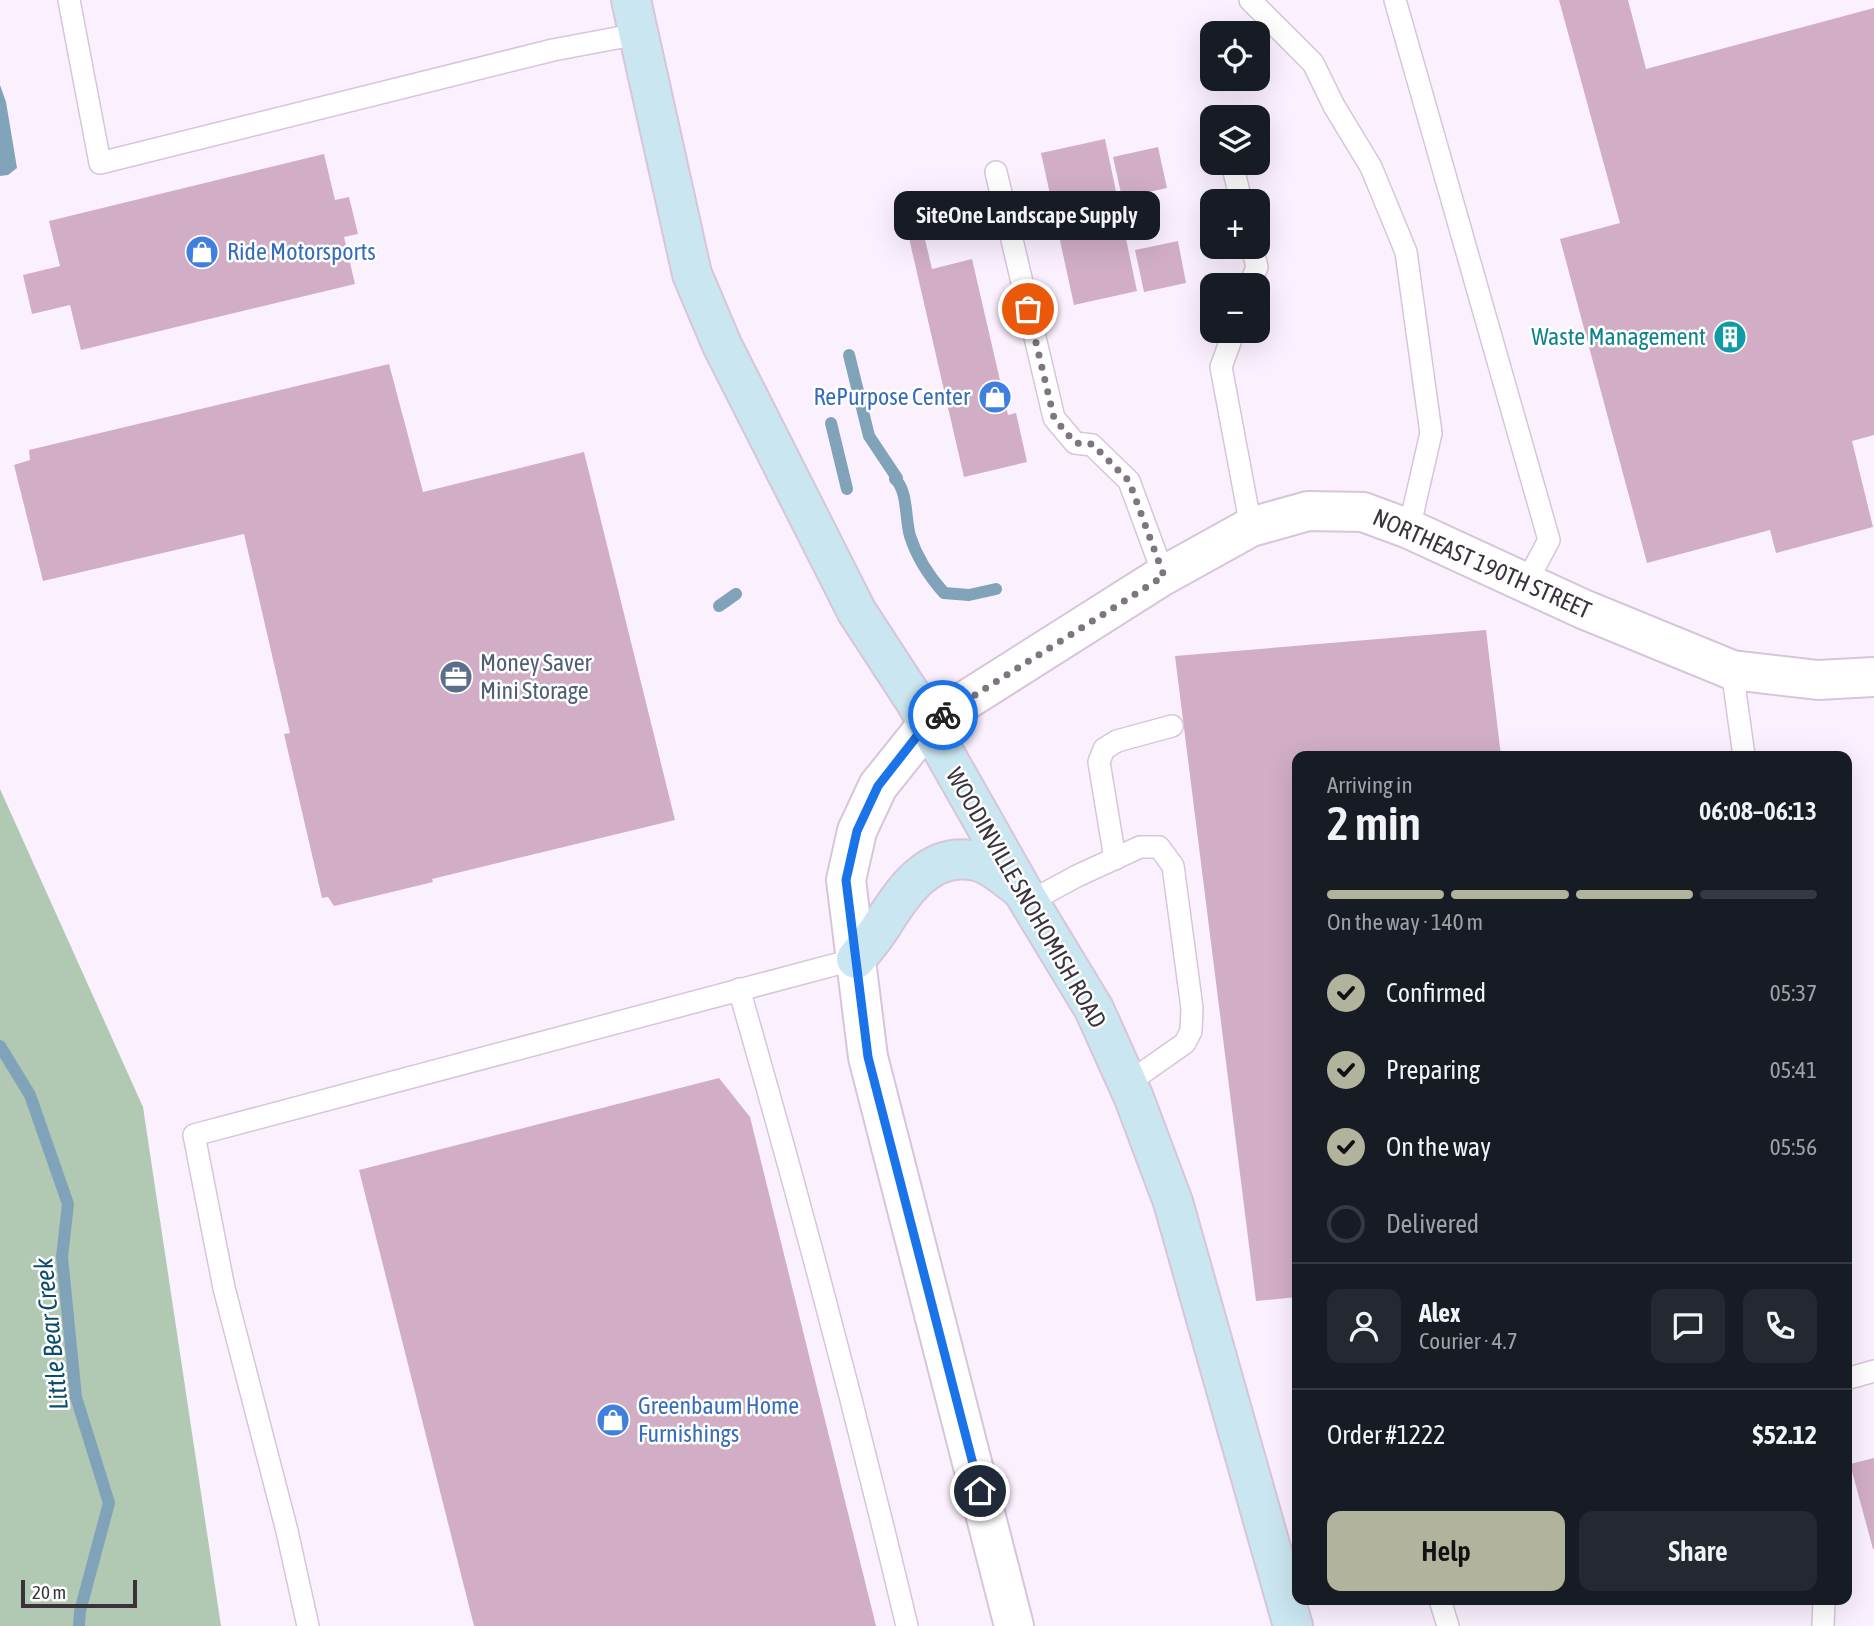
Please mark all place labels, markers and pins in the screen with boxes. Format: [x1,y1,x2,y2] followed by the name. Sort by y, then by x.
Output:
[895,190,1161,239] callout: SiteOne Landscape Supply
[183,233,221,271] shop icon: Ride Motorsports
[227,238,376,265] place label: Ride Motorsports
[998,279,1058,339] pin
[1711,318,1749,356] building icon: Waste Management
[1531,323,1706,350] place label: Waste Management
[976,378,1014,416] shop icon: RePurpose Center
[813,383,971,410] place label: RePurpose Center
[480,649,593,704] place label: Money Saver Mini Storage
[437,658,475,696] office icon: Money Saver Mini Storage
[638,1392,799,1447] place label: Greenbaum Home Furnishings
[594,1401,632,1439] shop icon: Greenbaum Home Furnishings
[950,1461,1010,1521] pin

